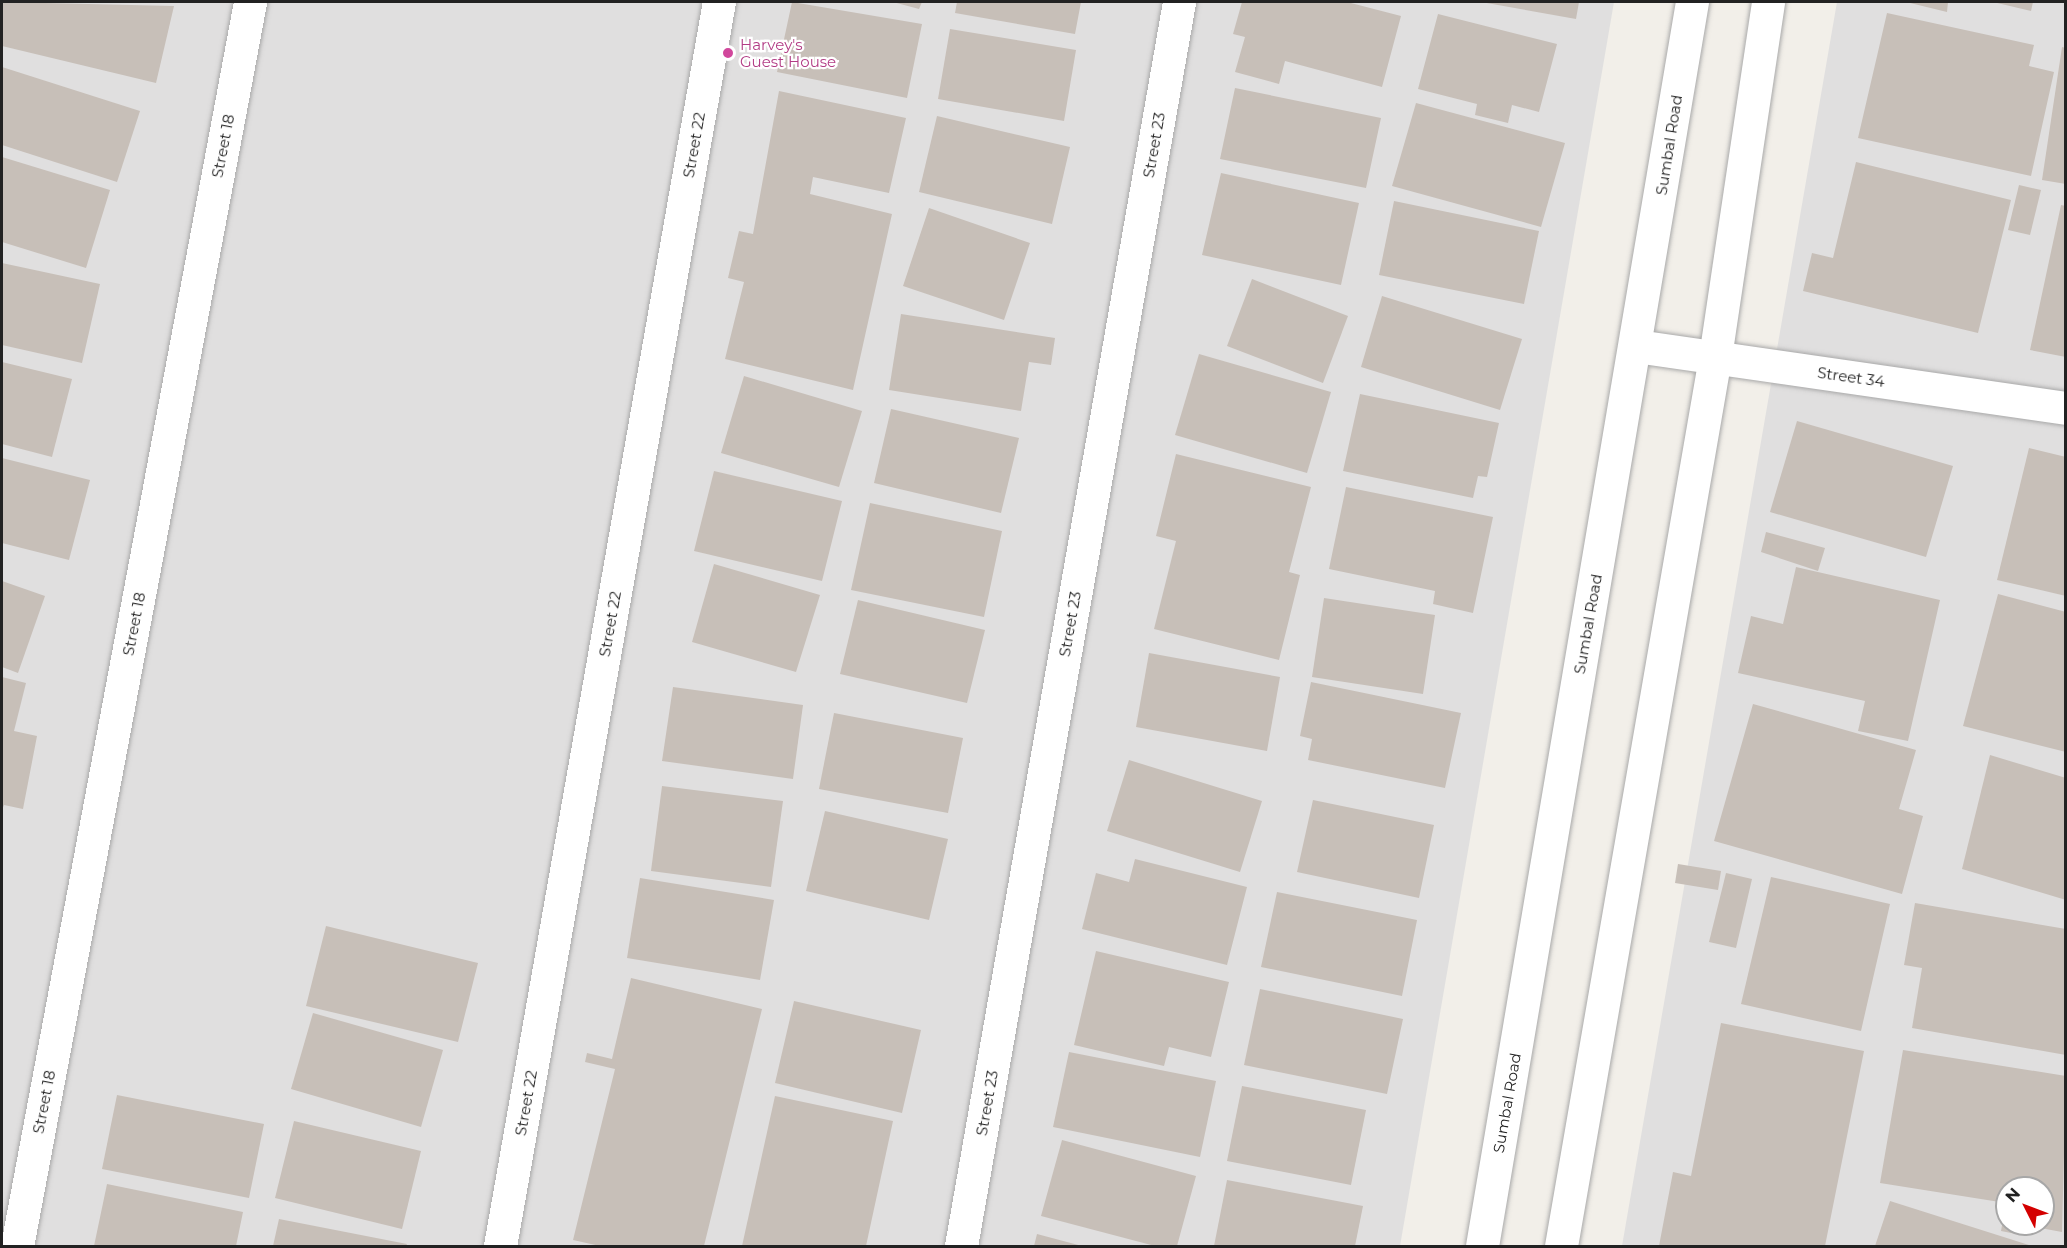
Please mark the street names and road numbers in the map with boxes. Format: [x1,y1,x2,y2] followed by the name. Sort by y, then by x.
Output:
[1652,94,1686,196] street label: Sumbal Road
[679,111,709,179] street label: Street 22
[1139,111,1169,179] street label: Street 23
[208,113,238,179] street label: Street 18
[1816,363,1886,391] street label: Street 34
[1570,573,1606,675] street label: Sumbal Road
[595,590,625,658] street label: Street 22
[1055,590,1085,658] street label: Street 23
[119,591,149,657] street label: Street 18
[1489,1052,1525,1154] street label: Sumbal Road
[29,1069,59,1135] street label: Street 18
[511,1069,541,1137] street label: Street 22
[972,1069,1002,1137] street label: Street 23

